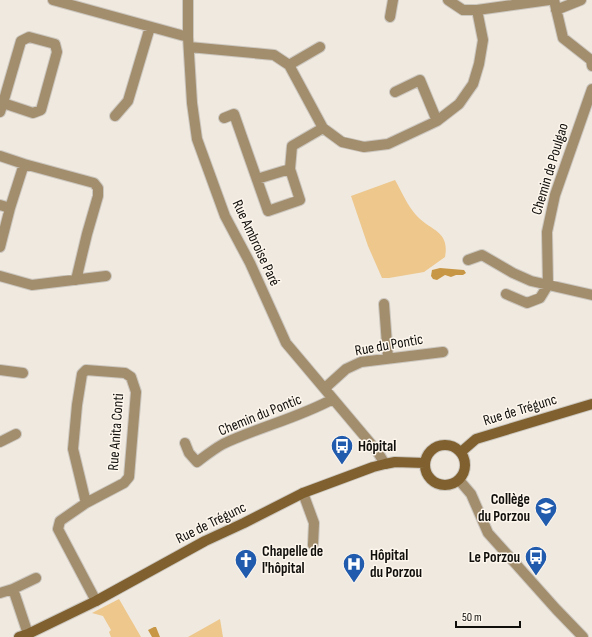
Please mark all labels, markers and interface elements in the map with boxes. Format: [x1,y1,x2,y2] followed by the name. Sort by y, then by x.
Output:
[527,121,573,217] street label: Chemin de Poulgao
[228,197,284,289] street label: Rue Ambroise Paré
[353,330,425,360] street label: Rue du Pontic
[216,390,304,440] street label: Chemin du Pontic
[481,390,559,430] street label: Rue de Trégunc
[104,393,128,471] street label: Rue Anita Conti
[329,433,355,466] bus stop icon: Hôpital
[358,437,396,456] place label: Hôpital
[478,490,530,526] place label: Collège du Porzou
[533,495,559,528] school or university icon: Collège du Porzou
[173,498,249,548] street label: Rue de Trégunc
[262,542,323,578] place label: Chapelle de l'hôpital
[523,544,549,577] bus stop icon: Le Porzou
[370,546,422,582] place label: Hôpital du Porzou
[233,547,259,580] church icon: Chapelle de l'hôpital
[469,548,520,567] place label: Le Porzou
[341,551,367,584] hospital icon: Hôpital du Porzou
[456,603,520,629] scale bar
[462,610,482,625] text: 50 m

